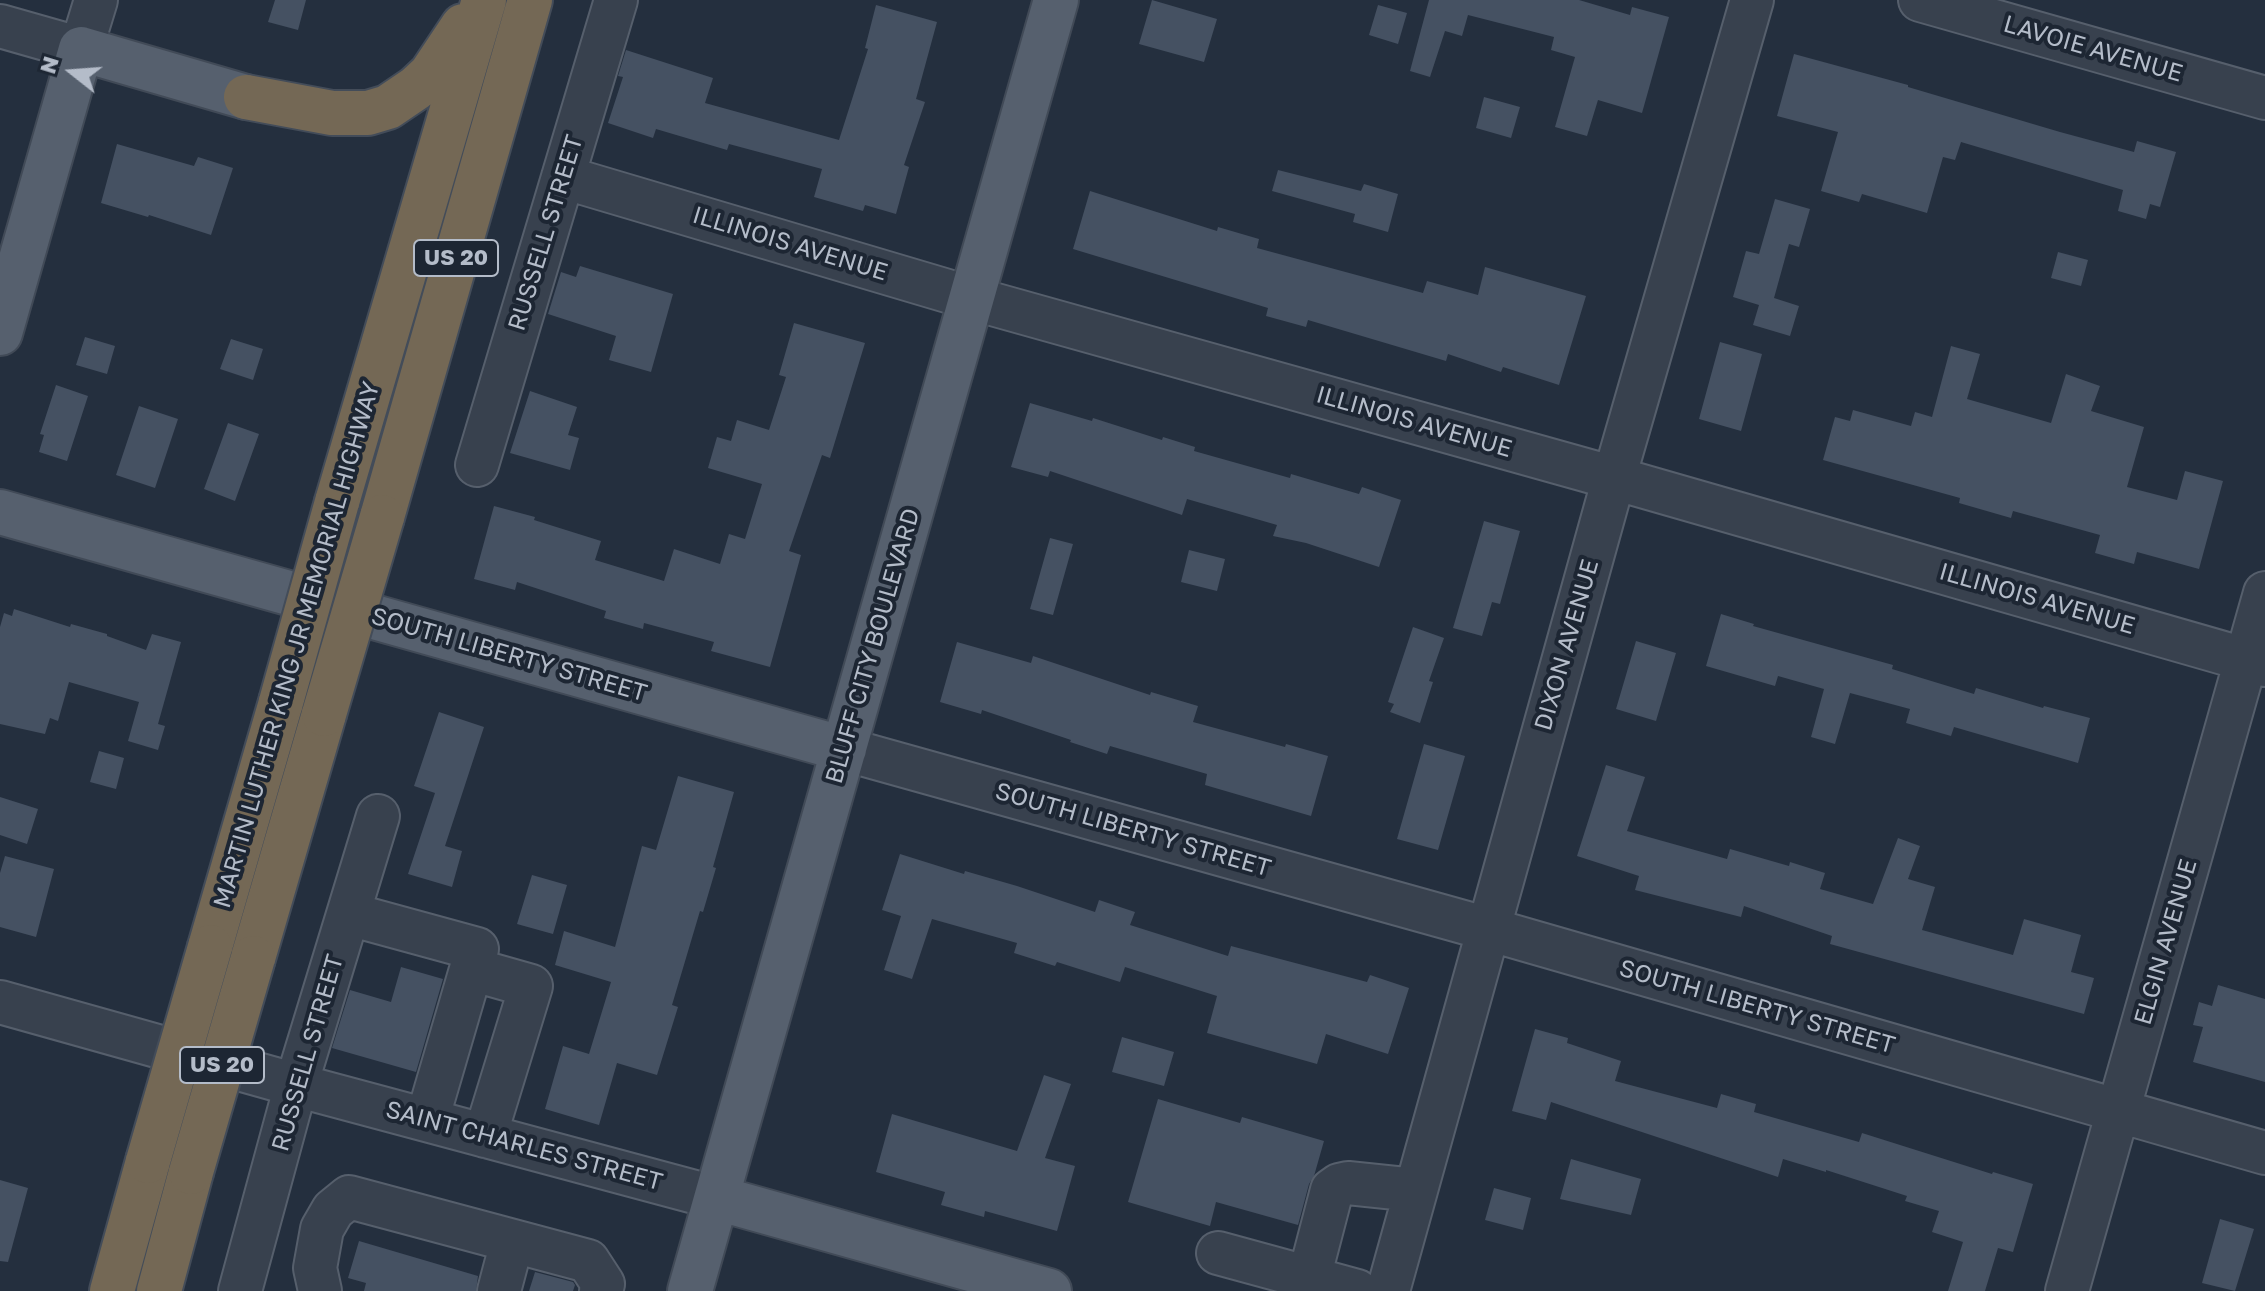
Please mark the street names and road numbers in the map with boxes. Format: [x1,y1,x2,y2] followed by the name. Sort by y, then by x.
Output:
[2000,10,2186,88] street label: LAVOIE AVENUE
[503,132,589,334] street label: RUSSELL STREET
[689,201,891,287] street label: ILLINOIS AVENUE
[414,240,498,276] road number: US 20
[208,379,386,911] street label: MARTIN LUTHER KING JR MEMORIAL HIGHWAY
[1313,380,1515,464] street label: ILLINOIS AVENUE
[820,505,926,787] street label: BLUFF CITY BOULEVARD
[1529,556,1605,734] street label: DIXON AVENUE
[1936,557,2138,641] street label: ILLINOIS AVENUE
[368,602,650,708] street label: SOUTH LIBERTY STREET
[992,777,1274,883] street label: SOUTH LIBERTY STREET
[2129,856,2203,1028] street label: ELGIN AVENUE
[266,951,350,1155] street label: RUSSELL STREET
[1616,954,1898,1060] street label: SOUTH LIBERTY STREET
[180,1047,264,1083] road number: US 20
[383,1095,665,1197] street label: SAINT CHARLES STREET

